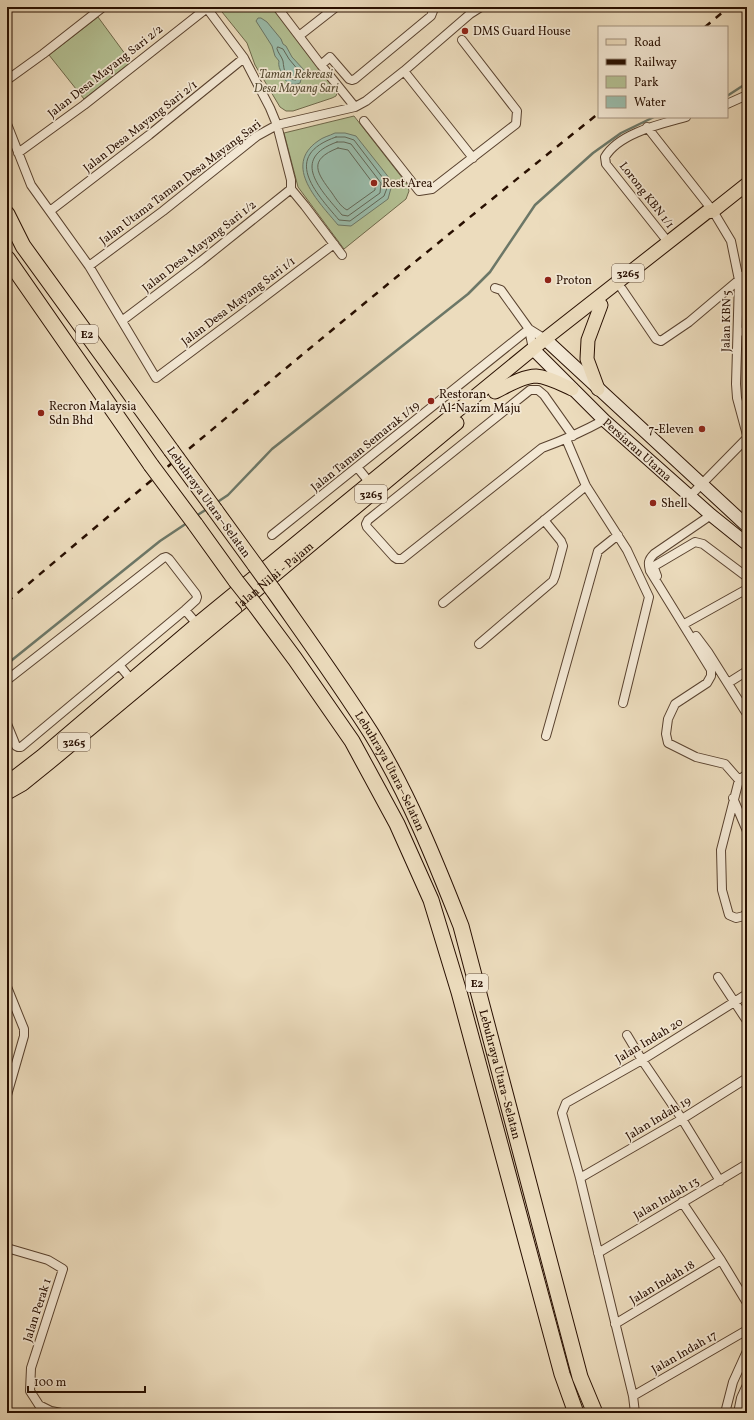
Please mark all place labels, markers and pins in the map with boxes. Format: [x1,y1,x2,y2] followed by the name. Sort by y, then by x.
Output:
[473,24,571,40] place label: DMS Guard House
[460,26,470,36] marker: DMS Guard House
[382,176,433,192] place label: Rest Area
[369,178,379,188] marker: Rest Area
[556,273,592,289] place label: Proton
[543,275,553,285] marker: Proton
[439,387,521,417] place label: Restoran Al-Nazim Maju
[426,396,436,406] marker: Restoran Al-Nazim Maju
[49,399,137,429] place label: Recron Malaysia Sdn Bhd
[36,408,46,418] marker: Recron Malaysia Sdn Bhd
[649,422,694,438] place label: 7-Eleven
[697,424,707,434] marker: 7-Eleven
[661,496,688,512] place label: Shell
[648,498,658,508] marker: Shell

